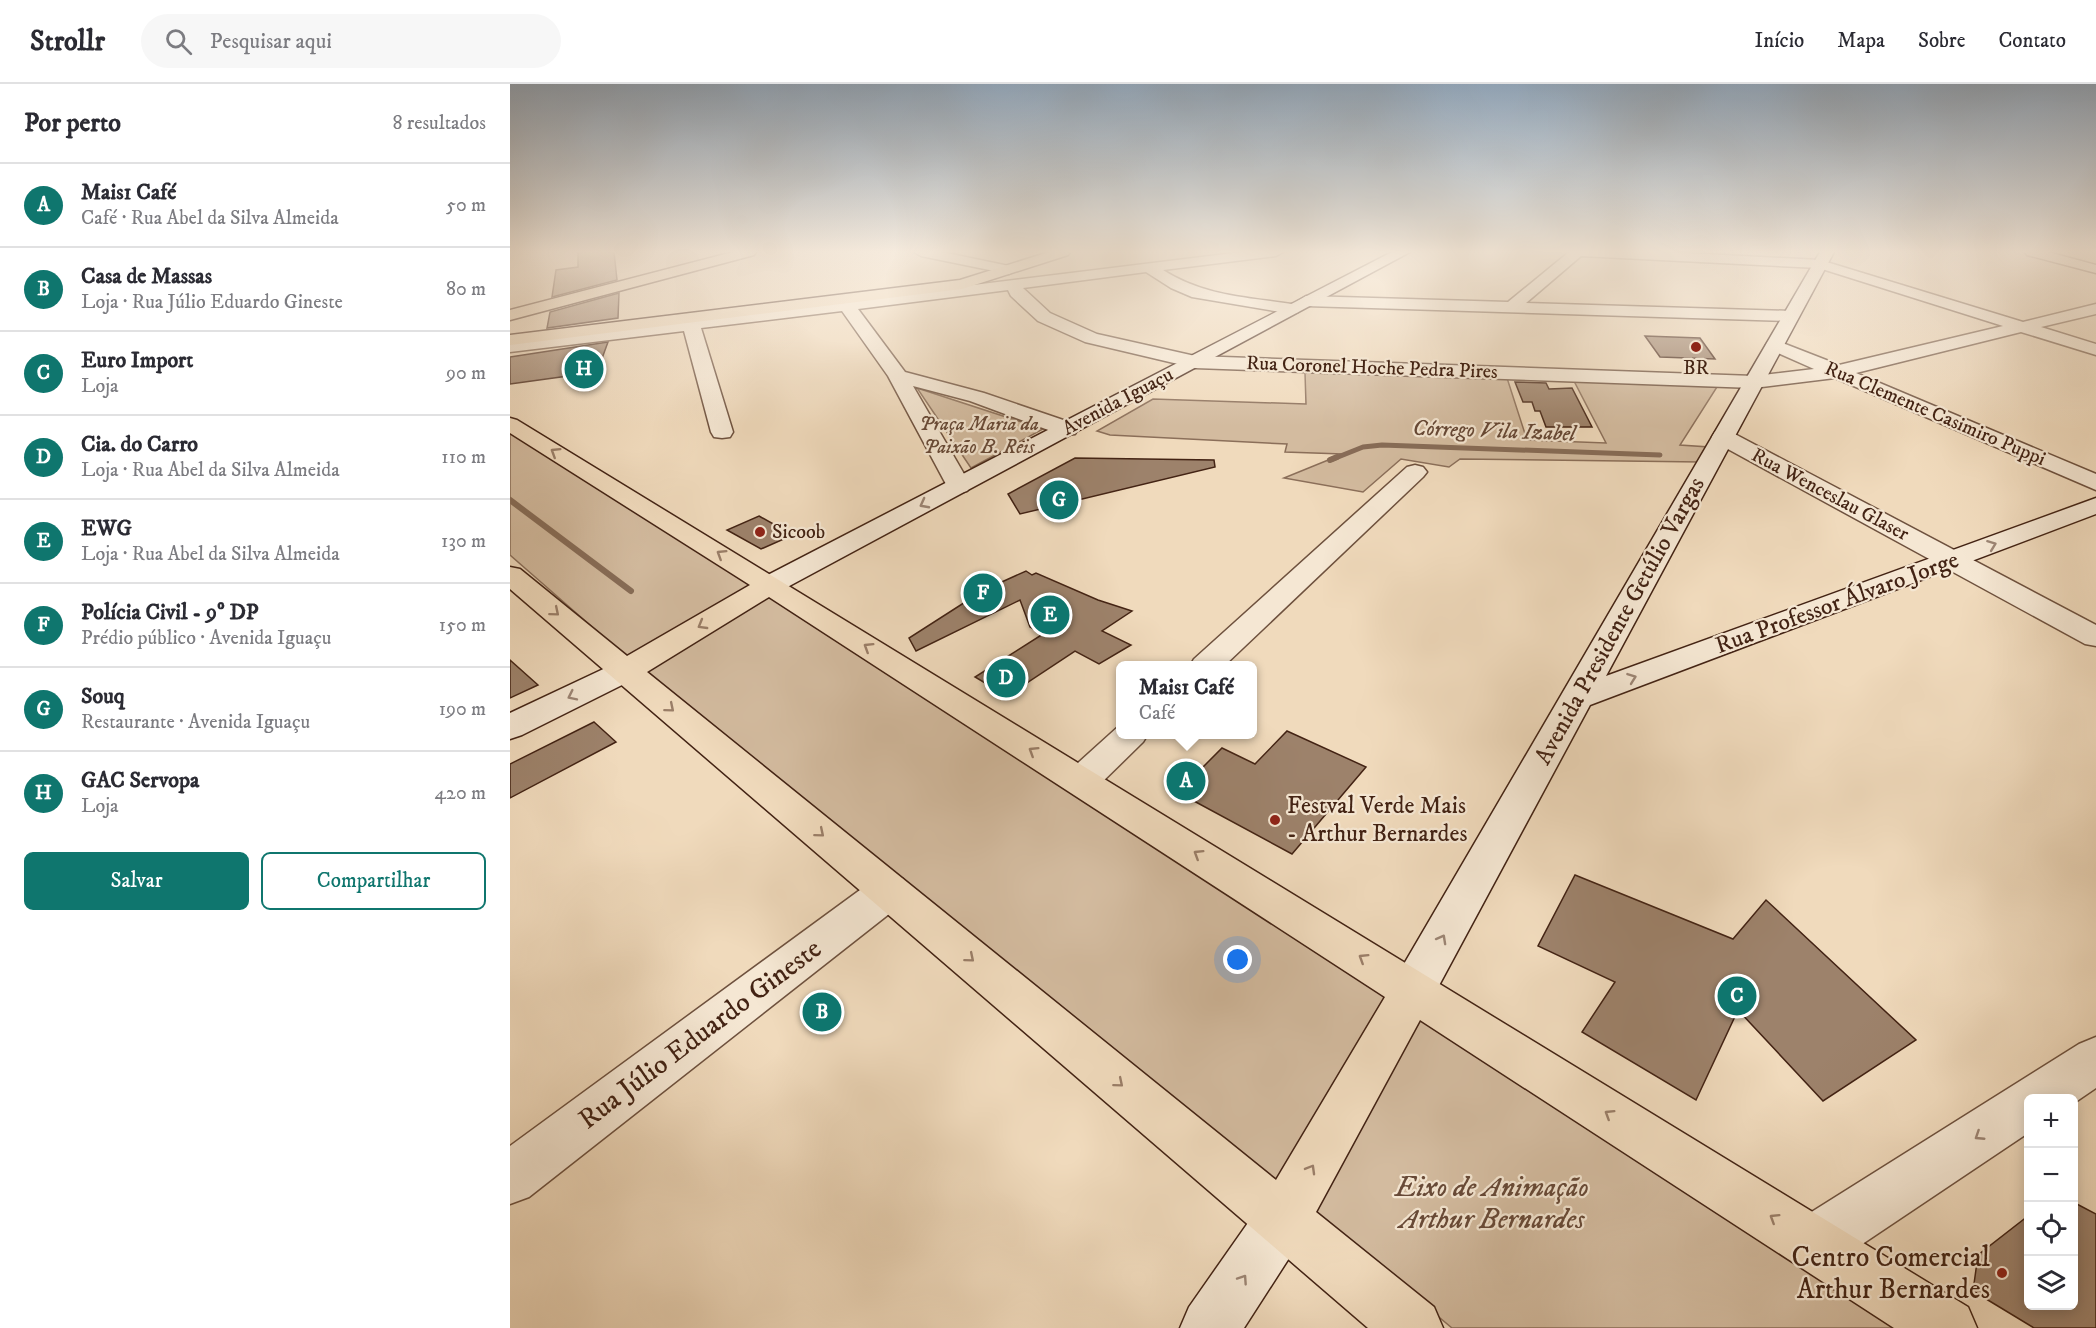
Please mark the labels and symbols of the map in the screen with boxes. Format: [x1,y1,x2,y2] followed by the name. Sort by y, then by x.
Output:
[1689,340,1703,354] marker: BR
[564,346,604,392] pin: H
[1246,351,1498,385] street label: Rua Coronel Hoche Pedra Pires
[1683,356,1709,381] place label: BR
[1821,356,2049,472] street label: Rua Clemente Casimiro Puppi
[1058,362,1178,442] street label: Avenida Iguaçu
[919,412,1039,460] park label: Praça Maria da Paixão B. Reis
[1412,415,1578,447] water label: Córrego Vila Izabel
[1747,443,1913,547] street label: Rua Wenceslau Glaser
[551,447,561,459] one-way arrow
[1528,472,1712,770] street label: Avenida Presidente Getúlio Vargas
[1040,478,1078,522] pin: G
[919,497,930,509] one-way arrow
[772,520,825,545] place label: Sicoob
[753,525,767,539] marker: Sicoob
[1986,540,1997,553] one-way arrow
[1711,544,1963,661] street label: Rua Professor Álvaro Jorge
[717,550,727,562] one-way arrow
[964,570,1002,616] pin: F
[1030,592,1070,638] pin: E
[548,605,559,616] one-way arrow
[698,618,708,630] one-way arrow
[864,643,875,654] one-way arrow
[986,656,1026,700] pin: D
[1626,673,1636,686] one-way arrow
[568,689,579,701] one-way arrow
[663,701,674,712] one-way arrow
[1029,747,1040,758] one-way arrow
[1166,758,1206,804] pin: A
[1287,791,1467,849] place label: Festval Verde Mais - Arthur Bernardes
[1268,813,1282,827] marker: Festval Verde Mais - Arthur Bernardes
[813,826,824,837] one-way arrow
[1194,851,1205,862] one-way arrow
[572,931,828,1137] street label: Rua Júlio Eduardo Gineste
[1434,935,1446,945] one-way arrow
[1223,945,1252,974] your location
[963,951,974,962] one-way arrow
[1359,955,1370,966] one-way arrow
[1718,974,1756,1018] pin: C
[802,990,842,1034] pin: B
[1112,1076,1123,1087] one-way arrow
[1605,1109,1615,1121] one-way arrow
[1975,1128,1986,1139] one-way arrow
[1304,1164,1316,1175] one-way arrow
[1393,1170,1589,1237] park label: Eixo de Animação Arthur Bernardes
[1770,1213,1780,1225] one-way arrow
[1792,1240,1991,1307] place label: Centro Comercial Arthur Bernardes
[1995,1266,2009,1280] marker: Centro Comercial Arthur Bernardes
[1236,1275,1247,1286] one-way arrow

